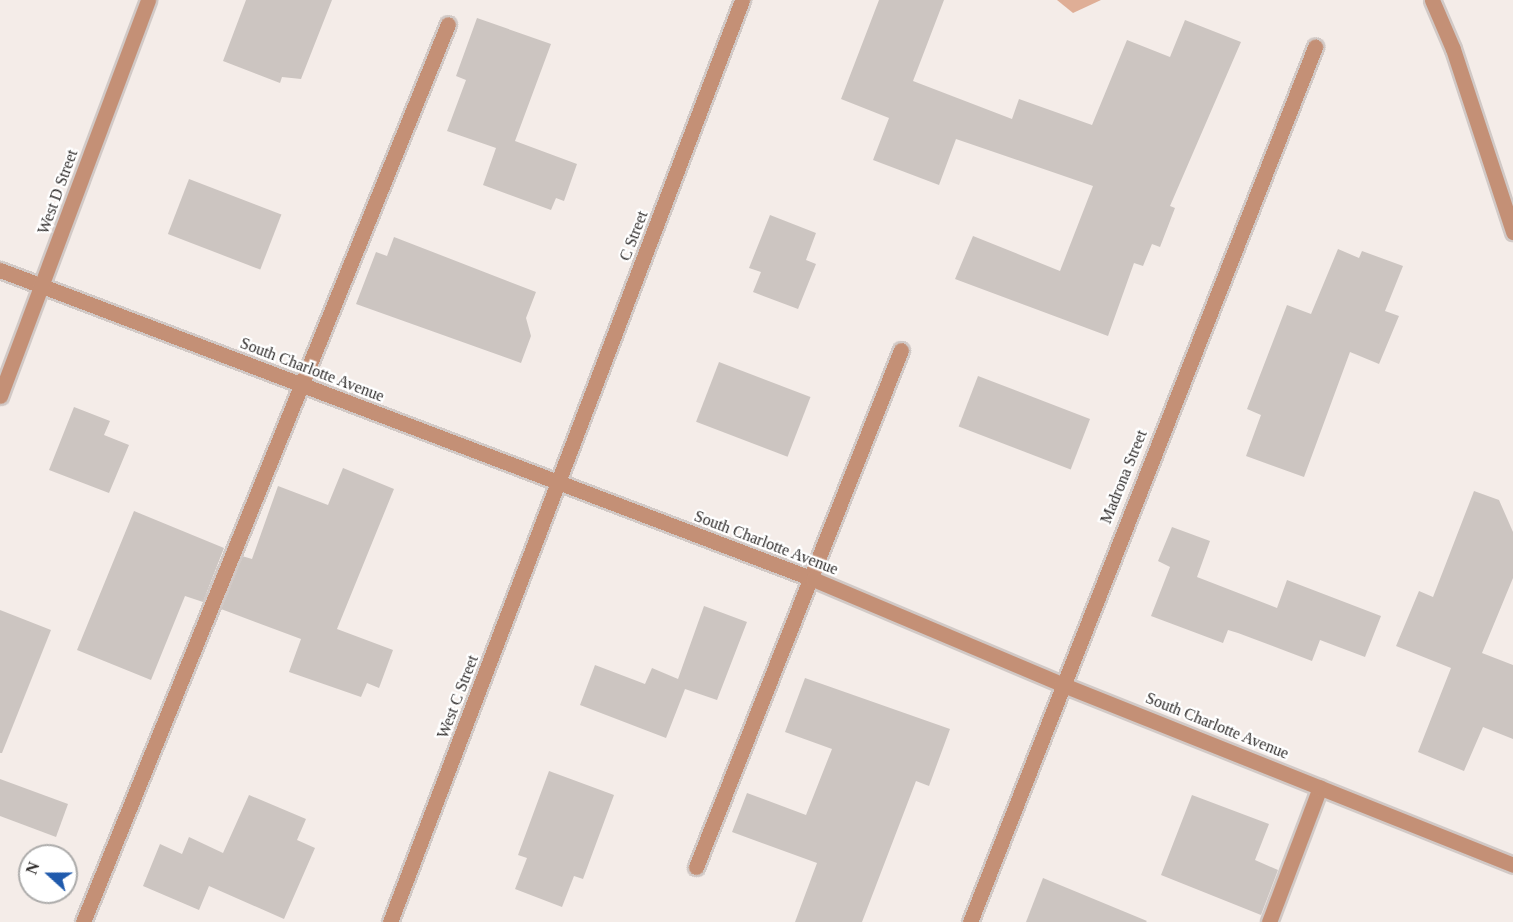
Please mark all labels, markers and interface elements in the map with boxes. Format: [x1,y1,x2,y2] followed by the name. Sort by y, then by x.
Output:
[34,147,82,237] street label: West D Street
[616,208,652,264] street label: C Street
[237,334,387,406] street label: South Charlotte Avenue
[1097,427,1151,527] street label: Madrona Street
[691,507,841,579] street label: South Charlotte Avenue
[433,653,483,741] street label: West C Street
[1142,688,1292,764] street label: South Charlotte Avenue
[18,844,78,904] north arrow
[23,860,43,877] text: N

